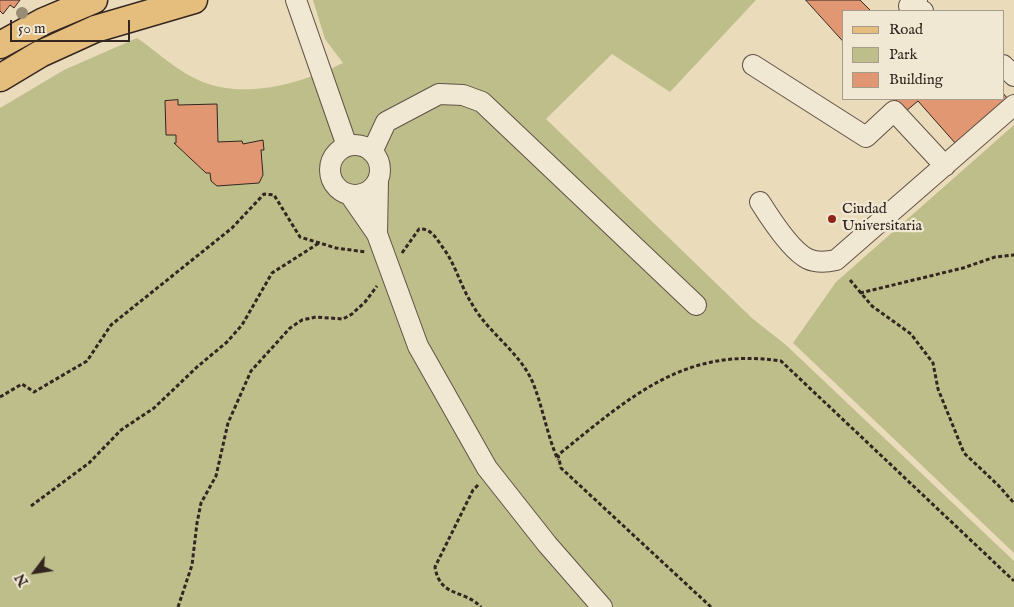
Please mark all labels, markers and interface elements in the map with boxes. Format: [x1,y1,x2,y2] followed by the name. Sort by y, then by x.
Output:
[12,10,132,42] scale bar
[842,10,1004,100] legend
[18,19,46,38] text: 50 m
[889,20,923,39] text: Road
[889,45,918,64] text: Park
[889,70,943,89] text: Building
[842,201,922,236] place label: Ciudad Universitaria
[826,213,838,225] marker: Ciudad Universitaria
[10,547,60,597] north arrow
[11,570,33,590] text: N

